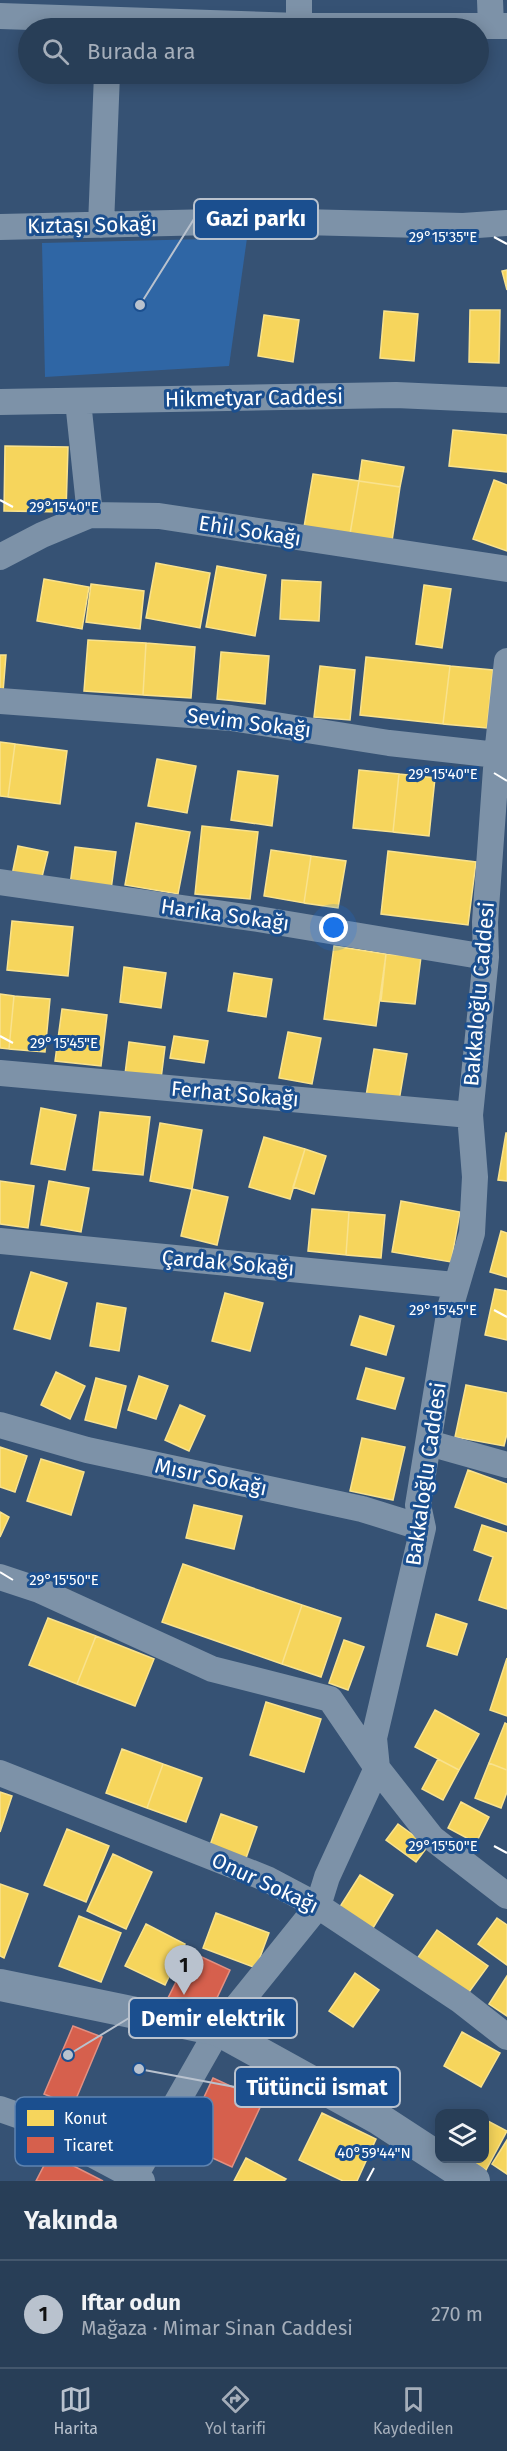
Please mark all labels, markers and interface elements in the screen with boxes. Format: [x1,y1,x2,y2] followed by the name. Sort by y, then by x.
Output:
[18,18,489,84] search box
[39,35,72,68] icon: search
[87,38,195,65] text: Burada ara
[194,199,318,239] callout: Gazi parkı
[206,205,306,232] text: Gazi parkı
[27,211,157,239] street label: Kıztaşı Sokağı
[409,228,477,246] text: 29°15'35"E
[165,383,343,413] street label: Hikmetyar Caddesi
[29,498,99,516] text: 29°15'40"E
[197,510,303,552] street label: Ehil Sokağı
[185,702,313,744] street label: Sevim Sokağı
[408,765,478,783] text: 29°15'40"E
[159,893,291,937] street label: Harika Sokağı
[458,901,500,1087] street label: Bakkaloğlu Caddesi
[319,913,348,942] your location
[30,1034,98,1052] text: 29°15'45"E
[170,1075,300,1113] street label: Ferhat Sokağı
[161,1244,295,1282] street label: Çardak Sokağı
[409,1301,477,1319] text: 29°15'45"E
[400,1381,452,1567] street label: Bakkaloğlu Caddesi
[153,1452,269,1502] street label: Mısır Sokağı
[29,1571,99,1589] text: 29°15'50"E
[408,1837,478,1855] text: 29°15'50"E
[207,1847,323,1919] street label: Onur Sokağı
[164,1946,204,1995] pin: 1
[129,1998,297,2038] callout: Demir elektrik
[141,2005,286,2032] text: Demir elektrik
[235,2067,400,2107] callout: Tütüncü ismat
[246,2074,388,2101] text: Tütüncü ismat
[15,2097,213,2166] legend
[64,2109,107,2128] text: Konut
[435,2109,489,2163] map controls
[435,2109,489,2163] button: layers
[64,2136,113,2155] text: Ticaret
[337,2144,411,2162] text: 40°59'44"N
[24,2205,118,2236] text: Yakında
[81,2289,181,2316] text: Iftar odun
[39,2302,48,2326] text: 1
[431,2302,483,2326] text: 270 m
[81,2316,353,2340] text: Mağaza · Mimar Sinan Caddesi
[53,2383,98,2438] tab: Harita
[205,2383,266,2438] tab: Yol tarifi
[373,2383,454,2438] tab: Kaydedilen

